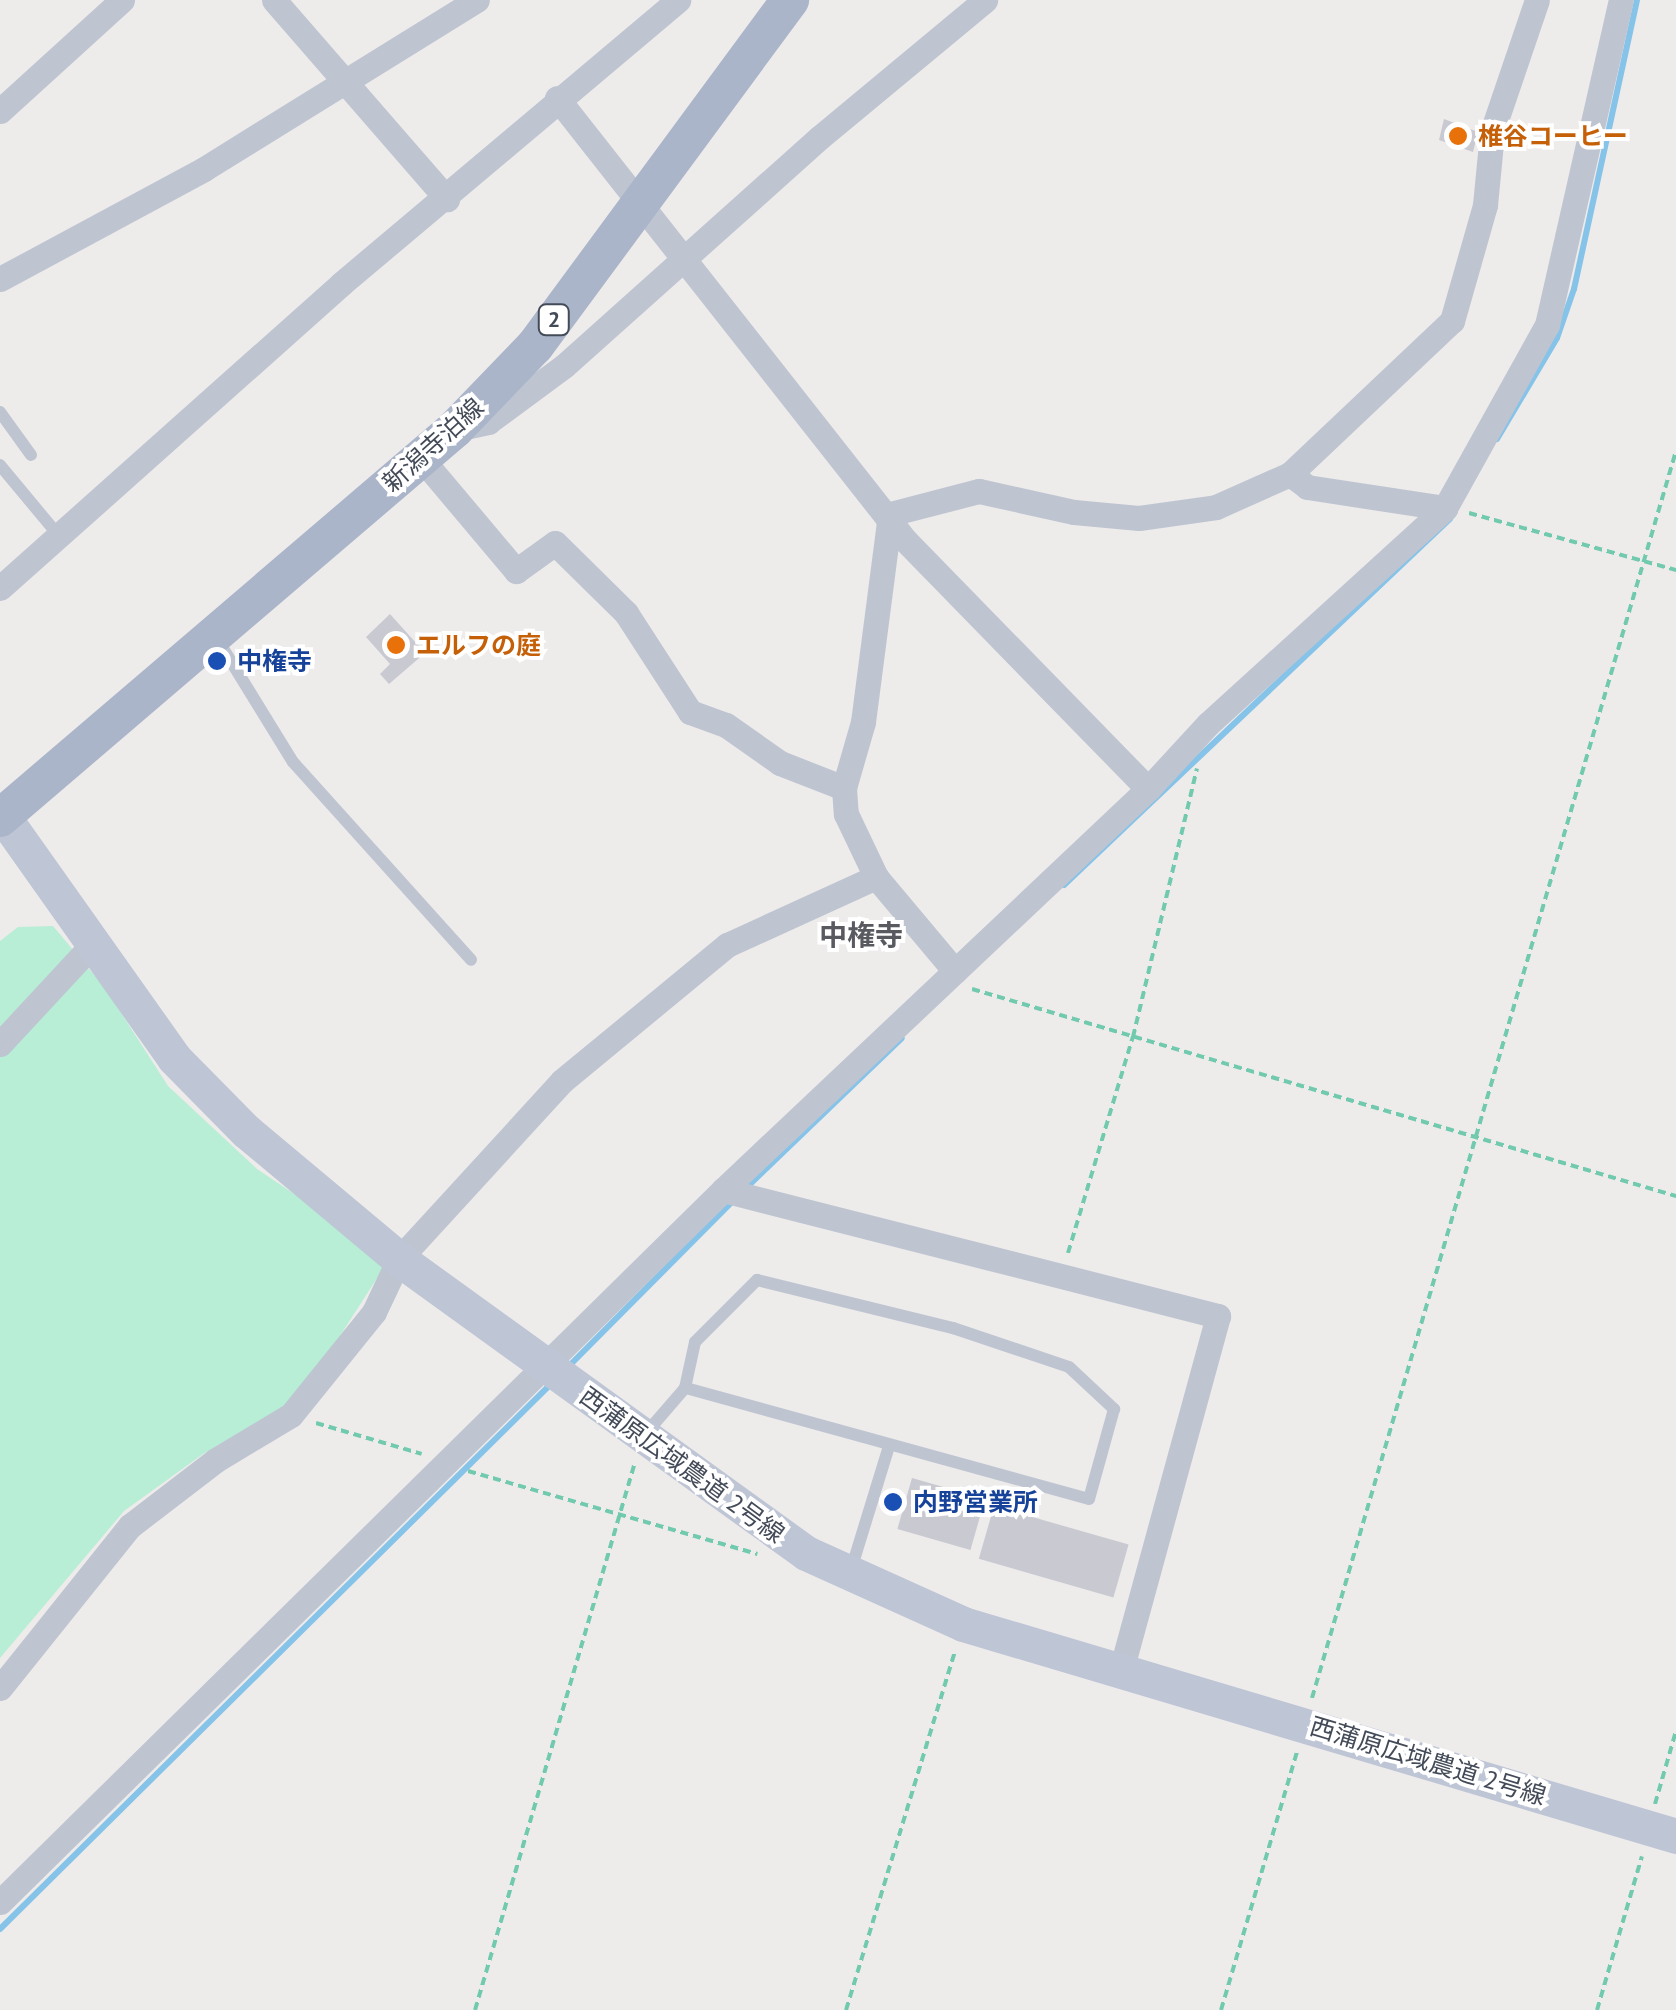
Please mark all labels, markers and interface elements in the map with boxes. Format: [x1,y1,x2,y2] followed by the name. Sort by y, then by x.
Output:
[1478,121,1628,151] place label: 椎谷コーヒー
[1447,125,1469,147] marker: 椎谷コーヒー
[536,303,572,337] road number: 2
[377,392,489,498] street label: 新潟寺泊線
[416,630,541,660] place label: エルフの庭
[385,634,407,656] marker: エルフの庭
[237,646,312,676] place label: 中権寺
[206,650,228,672] marker: 中権寺
[819,918,903,952] district label: 中権寺
[574,1381,790,1549] street label: 西蒲原広域農道 2号線
[913,1487,1038,1517] place label: 内野営業所
[882,1491,904,1513] marker: 内野営業所
[1306,1711,1550,1811] street label: 西蒲原広域農道 2号線

